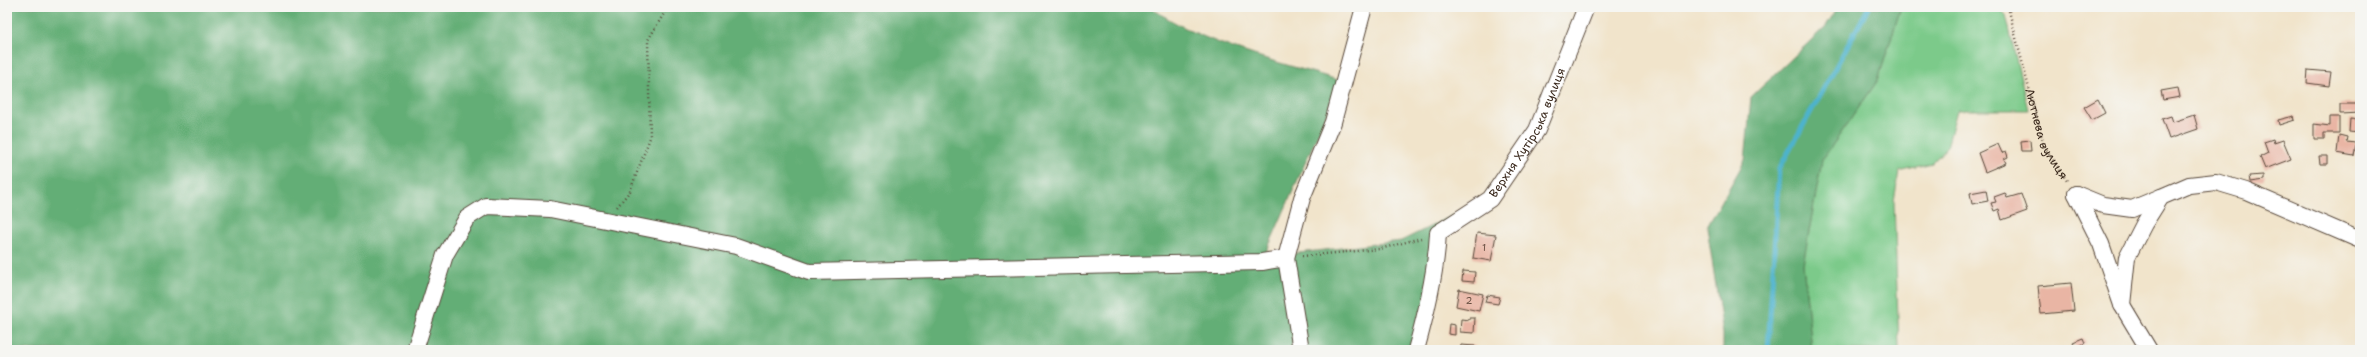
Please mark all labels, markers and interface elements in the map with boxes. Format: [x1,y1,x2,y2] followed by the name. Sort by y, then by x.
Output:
[1485,66,1569,201] street label: Верхня Хутірська вулиця
[2021,87,2072,182] street label: Лютнева вулиця
[1482,241,1486,254] house number: 1
[1466,294,1473,307] house number: 2

